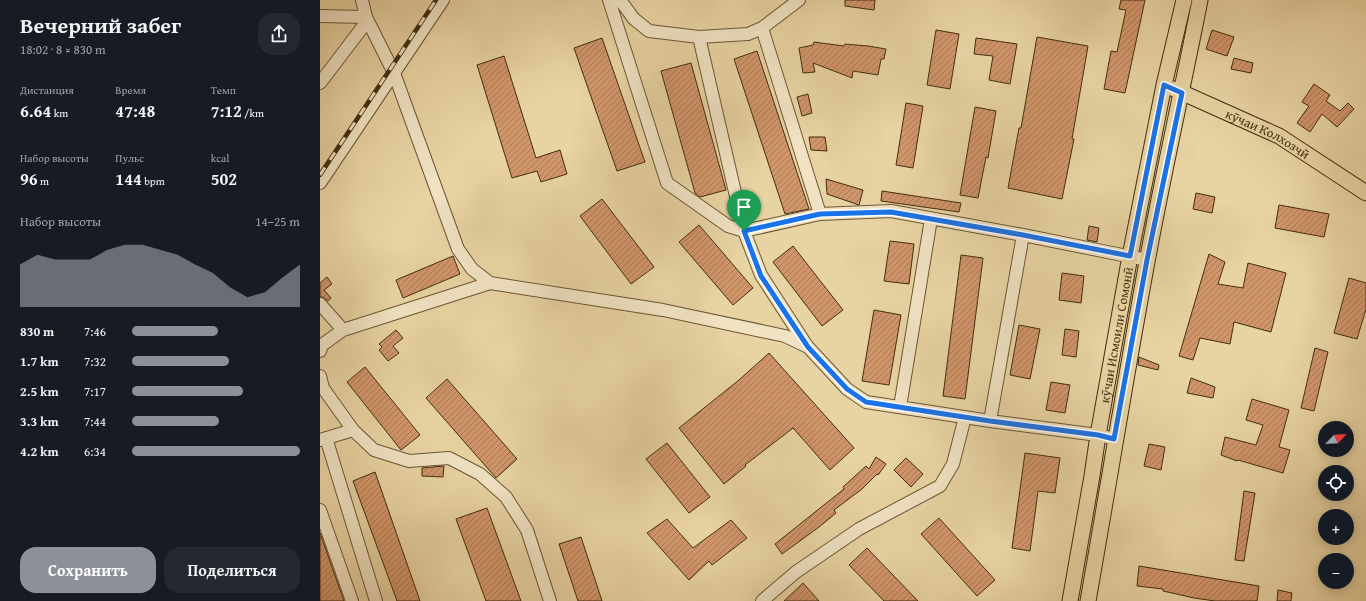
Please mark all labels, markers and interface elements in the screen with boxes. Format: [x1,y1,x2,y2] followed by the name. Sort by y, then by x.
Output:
[20,9,181,41] text: Вечерний забег
[258,13,300,55] button: share
[20,40,106,59] text: 18:02 · 8 × 830 m
[20,82,74,98] text: Дистанция
[115,82,146,98] text: Время
[211,82,236,98] text: Темп
[20,98,51,123] text: 6.64
[115,98,155,123] text: 47:48
[211,98,242,123] text: 7:12
[1223,104,1314,163] street label: кӯчаи Колхозчӣ
[51,105,68,121] text: km
[242,105,264,121] text: /km
[20,150,89,166] text: Набор высоты
[115,150,144,166] text: Пульс
[211,150,229,166] text: kcal
[20,166,38,191] text: 96
[115,166,142,191] text: 144
[211,166,237,191] text: 502
[38,173,49,189] text: m
[142,173,165,189] text: bpm
[727,190,761,231] pin
[733,196,755,218] icon: arrive
[20,212,101,231] text: Набор высоты
[255,212,300,231] text: 14–25 m
[1094,265,1137,405] street label: кӯчаи Исмоили Сомонӣ
[20,322,54,341] text: 830 m
[84,322,106,341] text: 7:46
[20,352,59,371] text: 1.7 km
[84,352,106,371] text: 7:32
[20,382,59,401] text: 2.5 km
[84,382,106,401] text: 7:17
[20,412,59,431] text: 3.3 km
[84,412,106,431] text: 7:44
[1318,421,1354,457] north arrow
[1318,421,1354,589] map controls
[20,442,59,461] text: 4.2 km
[84,442,106,461] text: 6:34
[1318,465,1354,501] button: locate
[1318,509,1354,545] button: +
[20,547,156,593] button: Сохранить
[164,547,300,593] button: Поделиться
[1318,553,1354,589] button: −

